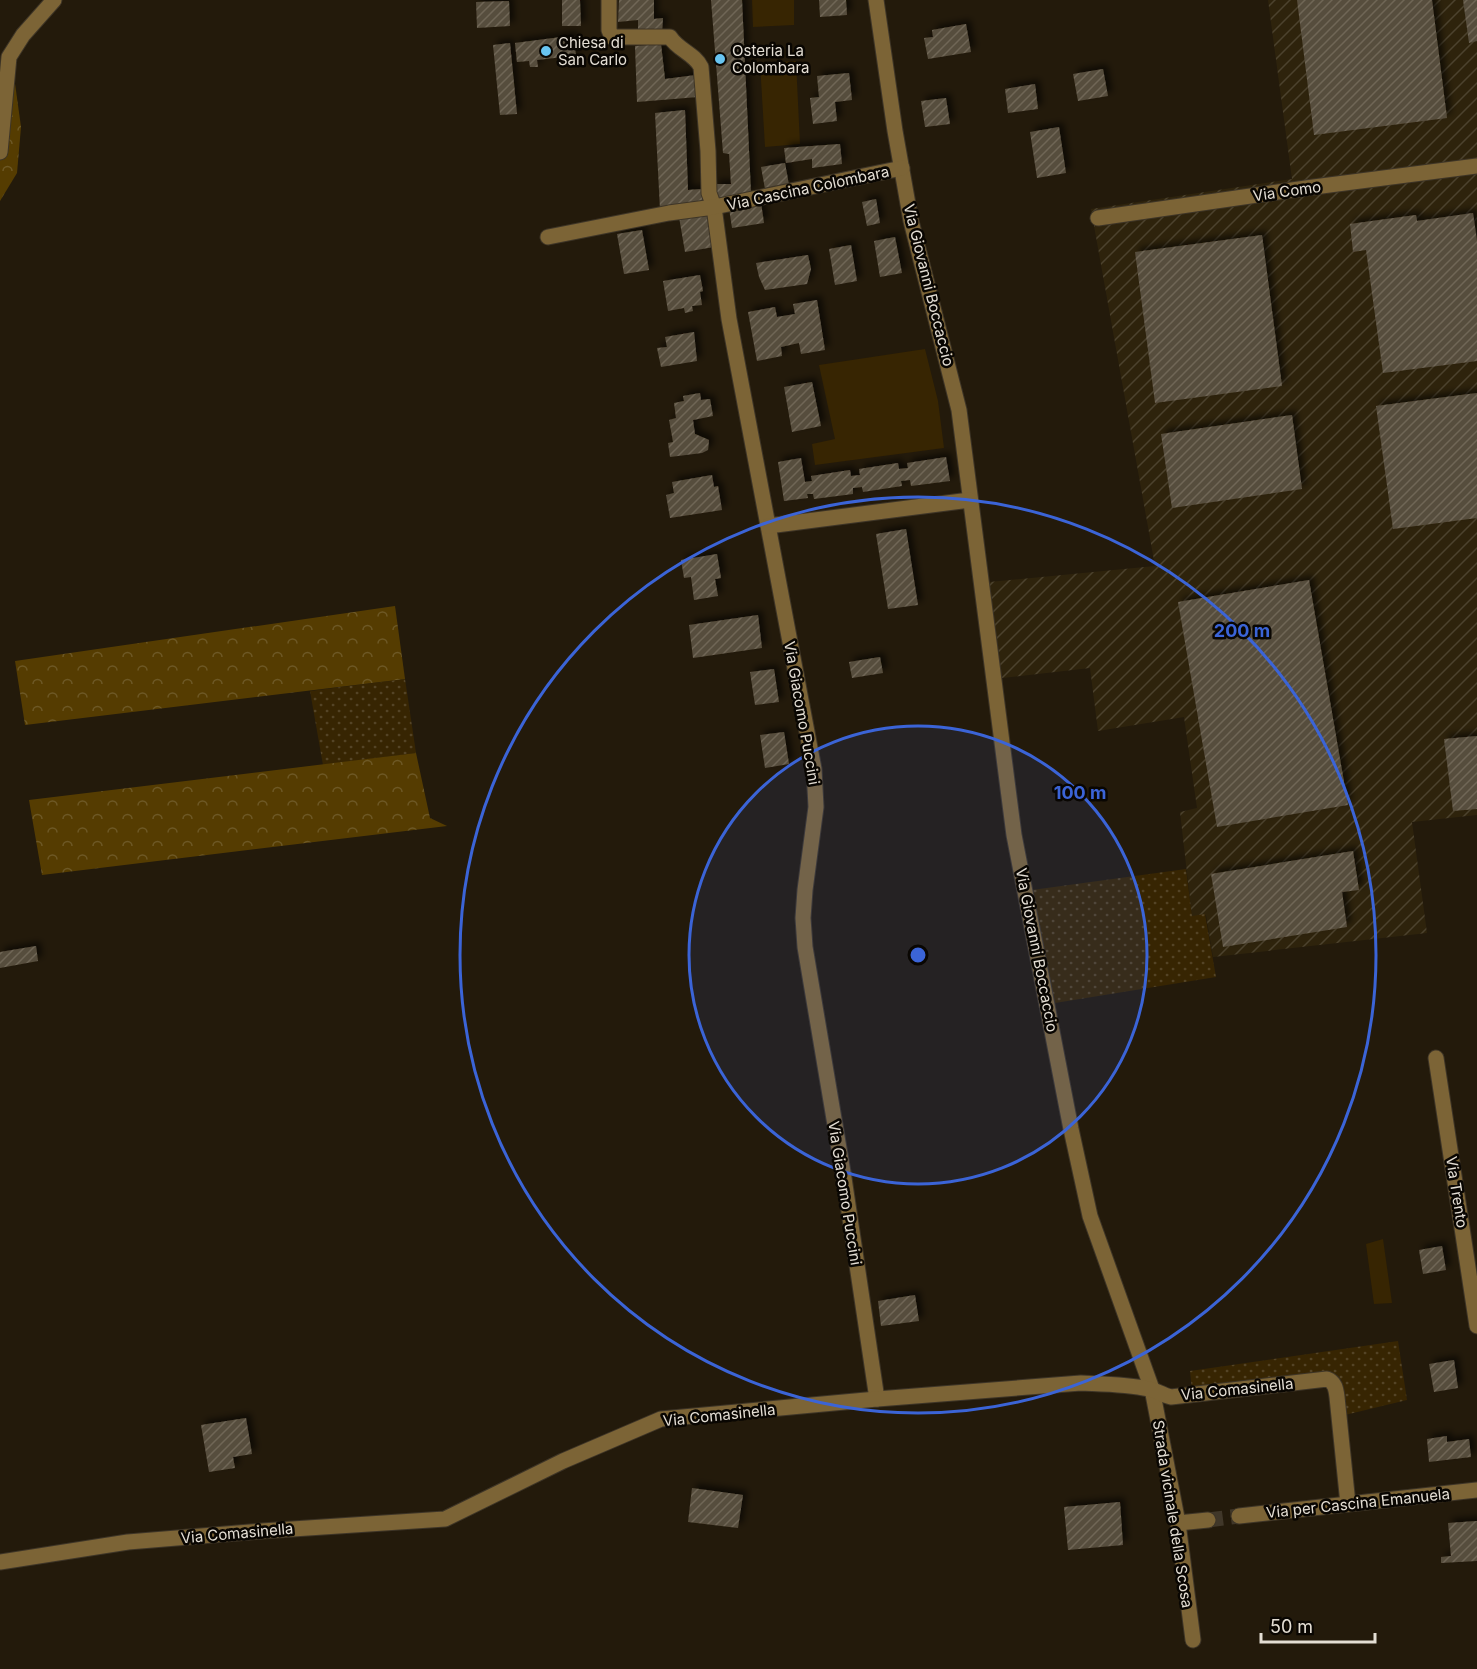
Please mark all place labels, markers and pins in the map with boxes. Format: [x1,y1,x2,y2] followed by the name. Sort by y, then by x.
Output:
[558,33,627,69] place label: Chiesa di San Carlo
[732,41,810,77] place label: Osteria La Colombara
[539,44,553,58] marker: Chiesa di San Carlo
[713,52,727,66] marker: Osteria La Colombara
[908,945,928,965] centre of rings

